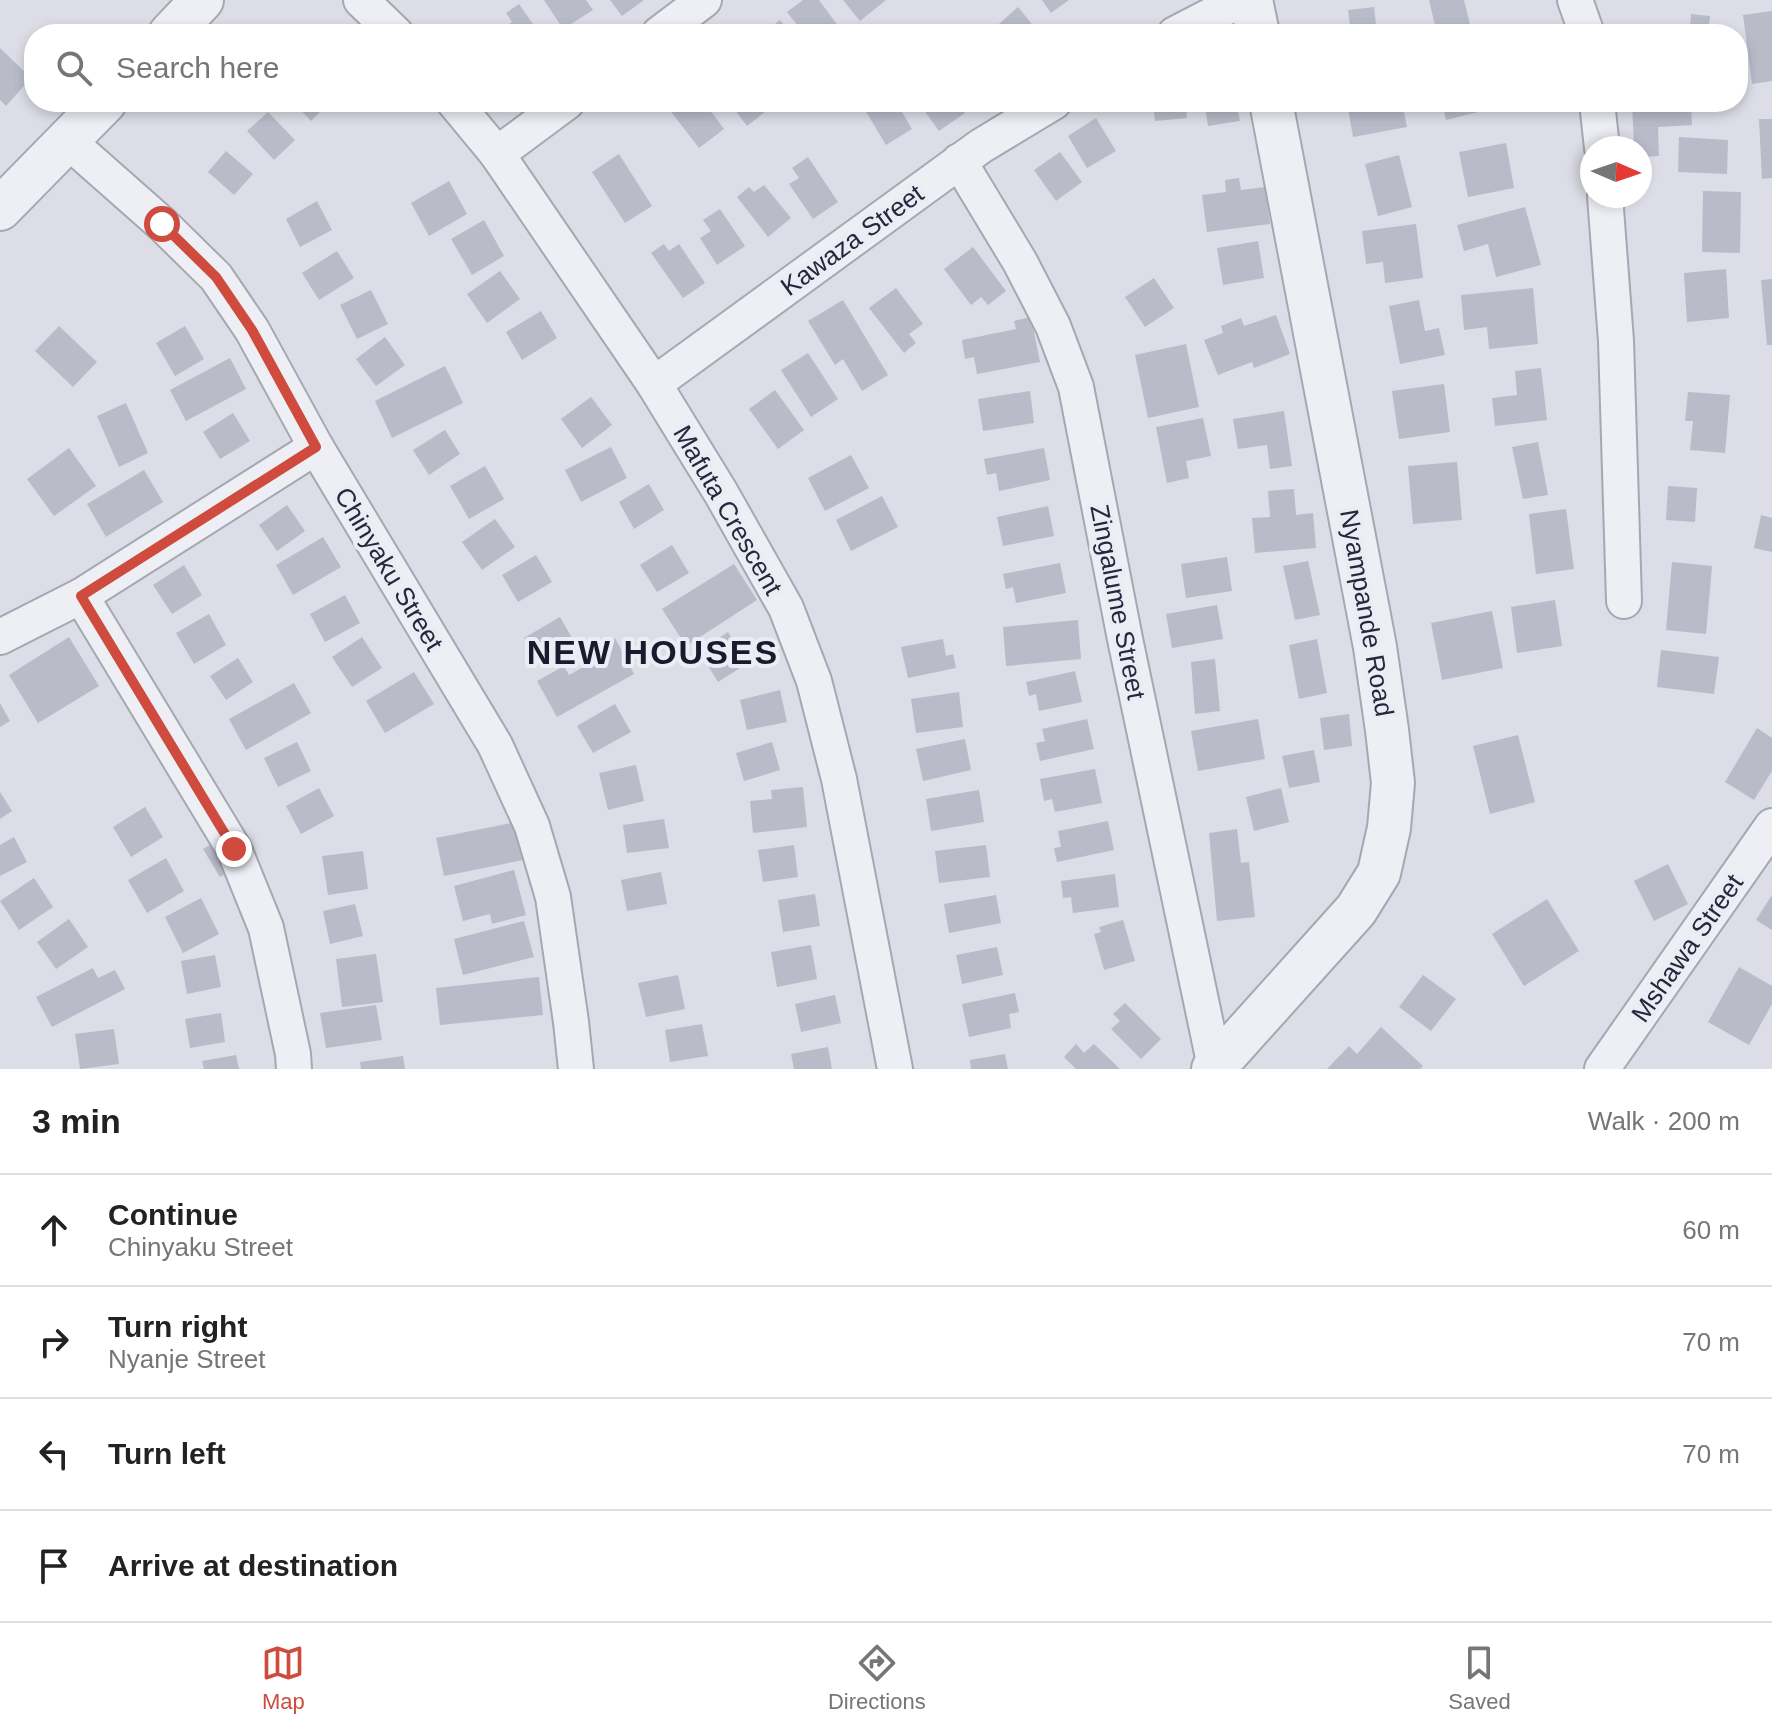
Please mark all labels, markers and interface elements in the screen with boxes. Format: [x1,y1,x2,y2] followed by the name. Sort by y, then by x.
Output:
[24,24,1748,112] search box
[52,46,96,90] icon: search
[116,51,279,84] text: Search here
[1580,136,1652,208] north arrow
[775,178,930,302] street label: Kawaza Street
[144,206,180,242] route start
[667,420,789,601] street label: Mafuta Crescent
[329,482,450,657] street label: Chinyaku Street
[1084,502,1152,703] street label: Zingalume Street
[1334,507,1400,719] street label: Nyampande Road
[527,633,779,671] district label: NEW HOUSES
[216,831,252,867] route end
[1625,868,1749,1028] street label: Mshawa Street
[32,1102,121,1140] text: 3 min
[1588,1106,1740,1136] text: Walk · 200 m
[108,1198,238,1231] text: Continue
[32,1208,76,1252] icon: ahead
[1682,1215,1740,1245] text: 60 m
[108,1232,293,1262] text: Chinyaku Street
[108,1310,247,1343] text: Turn right
[32,1320,76,1364] icon: right
[1682,1327,1740,1357] text: 70 m
[108,1344,266,1374] text: Nyanje Street
[32,1432,76,1476] icon: left
[108,1437,226,1470] text: Turn left
[1682,1439,1740,1469] text: 70 m
[32,1544,76,1588] icon: arrive
[108,1549,398,1582] text: Arrive at destination
[261,1641,305,1715] tab: Map
[828,1641,926,1715] tab: Directions
[1448,1641,1511,1715] tab: Saved

